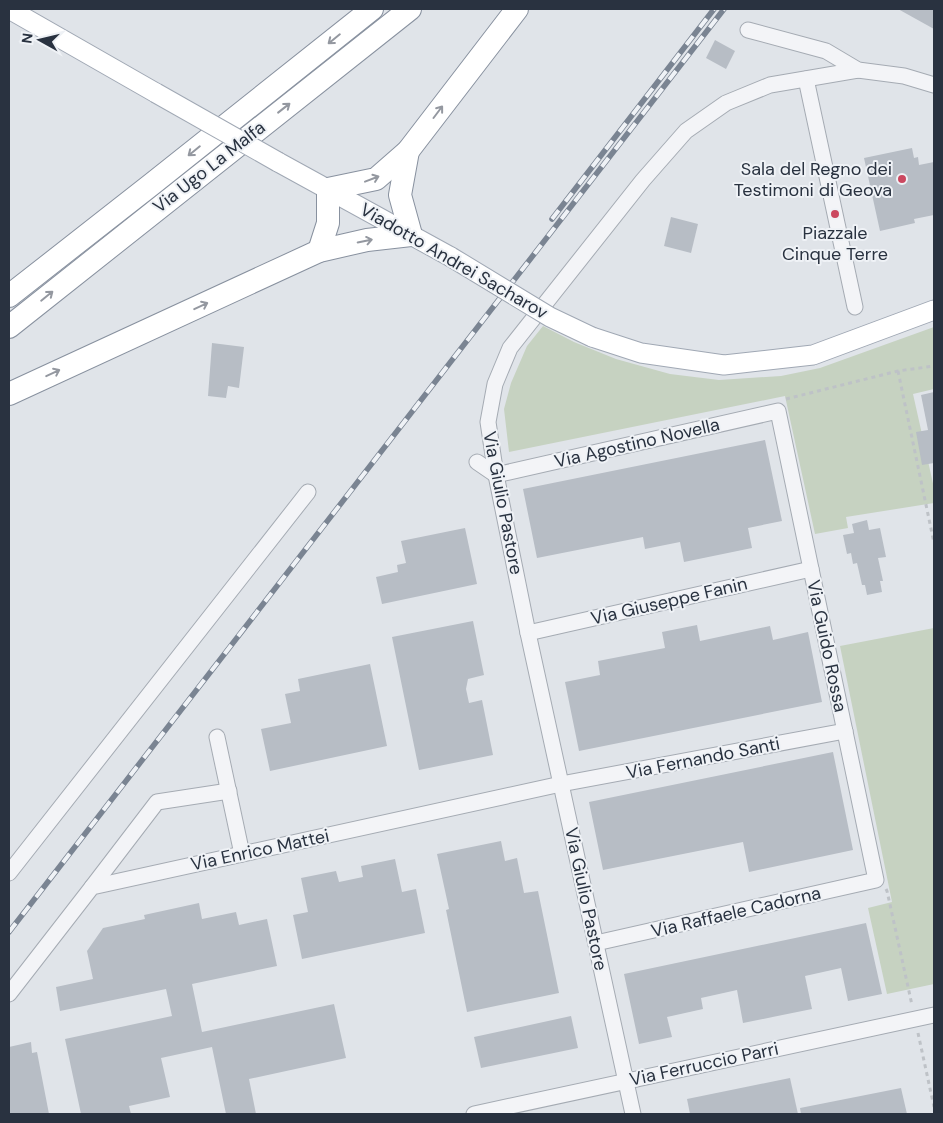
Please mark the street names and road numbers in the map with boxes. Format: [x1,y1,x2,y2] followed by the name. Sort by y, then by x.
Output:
[148,116,270,218] street label: Via Ugo La Malfa
[356,197,553,325] street label: Viadotto Andrei Sacharov
[552,412,722,474] street label: Via Agostino Novella
[477,429,529,577] street label: Via Giulio Pastore
[588,571,750,631] street label: Via Giuseppe Fanin
[801,578,853,714] street label: Via Guido Rossa
[624,731,782,785] street label: Via Fernando Santi
[188,824,332,876] street label: Via Enrico Mattei
[559,825,613,973] street label: Via Giulio Pastore
[649,881,823,943] street label: Via Raffaele Cadorna
[627,1036,781,1092] street label: Via Ferruccio Parri

